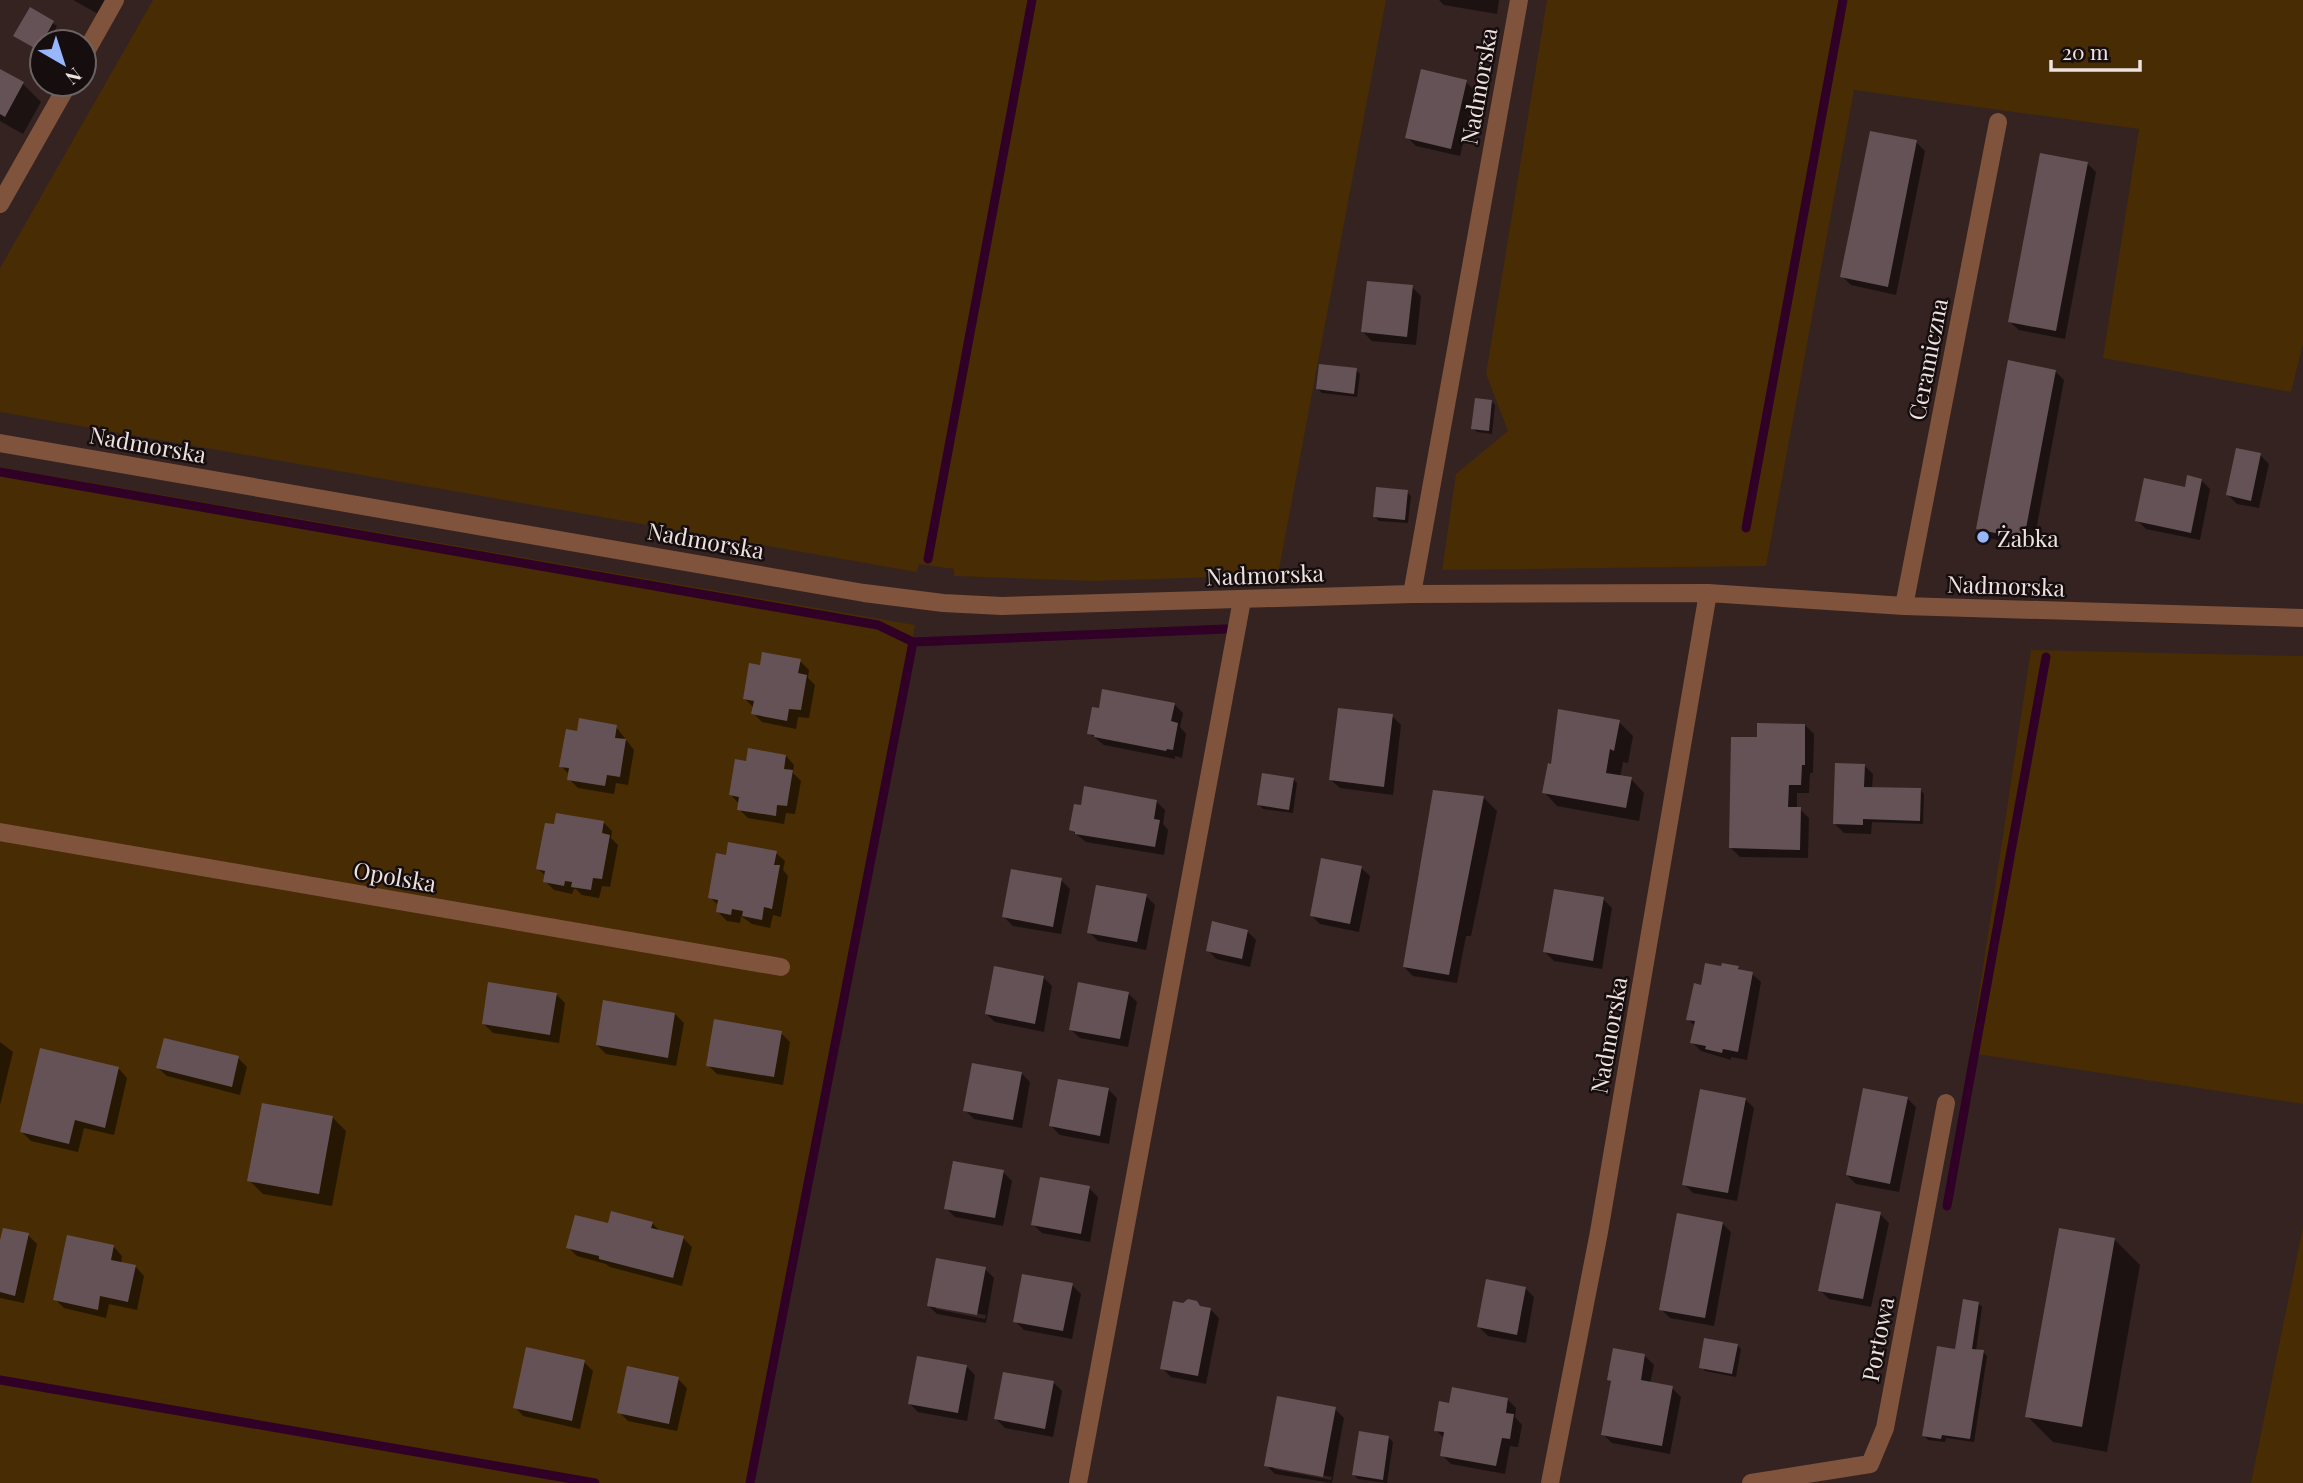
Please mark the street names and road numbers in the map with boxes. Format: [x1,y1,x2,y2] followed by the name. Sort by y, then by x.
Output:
[1452,25,1504,147] street label: Nadmorska
[1900,295,1954,423] street label: Ceramiczna
[87,418,209,470] street label: Nadmorska
[645,514,767,566] street label: Nadmorska
[1205,556,1325,592] street label: Nadmorska
[1946,567,2066,603] street label: Nadmorska
[351,853,439,899] street label: Opolska
[1582,974,1634,1096] street label: Nadmorska
[1854,1293,1900,1384] street label: Portowa

